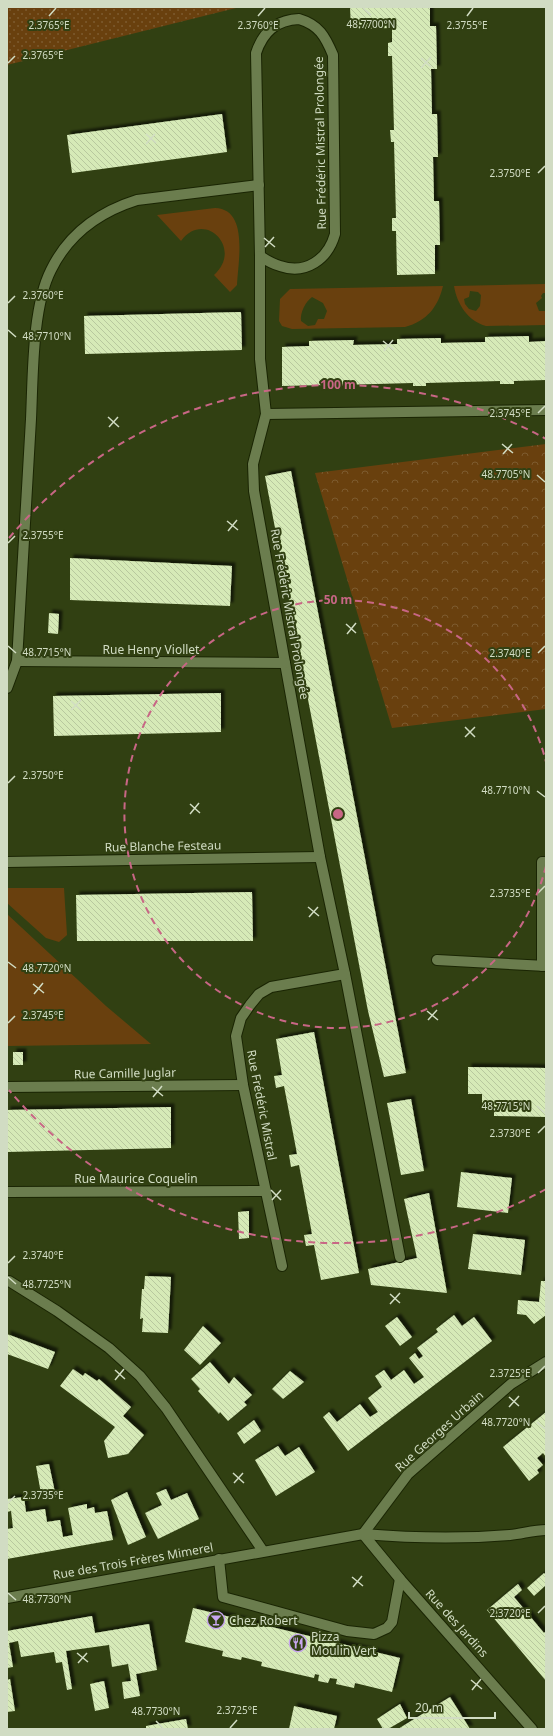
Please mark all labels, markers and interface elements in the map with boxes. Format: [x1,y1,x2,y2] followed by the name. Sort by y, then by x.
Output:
[347,17,395,31] text: 48.7700°N
[28,18,70,32] text: 2.3765°E
[237,18,279,32] text: 2.3760°E
[446,18,488,32] text: 2.3755°E
[22,48,64,62] text: 2.3765°E
[310,56,330,230] street label: Rue Frédéric Mistral Prolongée
[489,166,531,180] text: 2.3750°E
[22,288,64,302] text: 2.3760°E
[23,329,71,343] text: 48.7710°N
[320,376,356,393] text: 100 m
[489,406,531,420] text: 2.3745°E
[482,467,530,481] text: 48.7705°N
[267,527,313,701] street label: Rue Frédéric Mistral Prolongée
[22,528,64,542] text: 2.3755°E
[324,591,352,608] text: 50 m
[103,641,200,658] street label: Rue Henry Viollet
[23,645,71,659] text: 48.7715°N
[489,646,531,660] text: 2.3740°E
[22,768,64,782] text: 2.3750°E
[482,783,530,797] text: 48.7710°N
[331,807,345,821] centre of rings
[104,836,222,856] street label: Rue Blanche Festeau
[489,886,531,900] text: 2.3735°E
[23,961,71,975] text: 48.7720°N
[22,1008,64,1022] text: 2.3745°E
[243,1048,281,1162] street label: Rue Frédéric Mistral
[74,1064,176,1082] street label: Rue Camille Juglar
[482,1099,530,1113] text: 48.7715°N
[489,1126,531,1140] text: 2.3730°E
[74,1170,198,1187] street label: Rue Maurice Coquelin
[22,1248,64,1262] text: 2.3740°E
[23,1277,71,1291] text: 48.7725°N
[489,1366,531,1380] text: 2.3725°E
[391,1387,487,1475] street label: Rue Georges Urbain
[482,1415,530,1429] text: 48.7720°N
[22,1488,64,1502] text: 2.3735°E
[52,1539,214,1583] street label: Rue des Trois Frères Mimerel
[422,1585,492,1661] street label: Rue des Jardins
[23,1592,71,1606] text: 48.7730°N
[489,1606,531,1620] text: 2.3720°E
[206,1610,226,1630] bar icon: Chez Robert
[229,1612,298,1629] place label: Chez Robert
[311,1628,377,1659] place label: Pizza Moulin Vert
[288,1633,308,1653] restaurant icon: Pizza Moulin Vert
[409,1694,495,1720] scale bar
[415,1699,443,1716] text: 20 m
[216,1703,258,1717] text: 2.3725°E
[132,1704,180,1718] text: 48.7730°N

